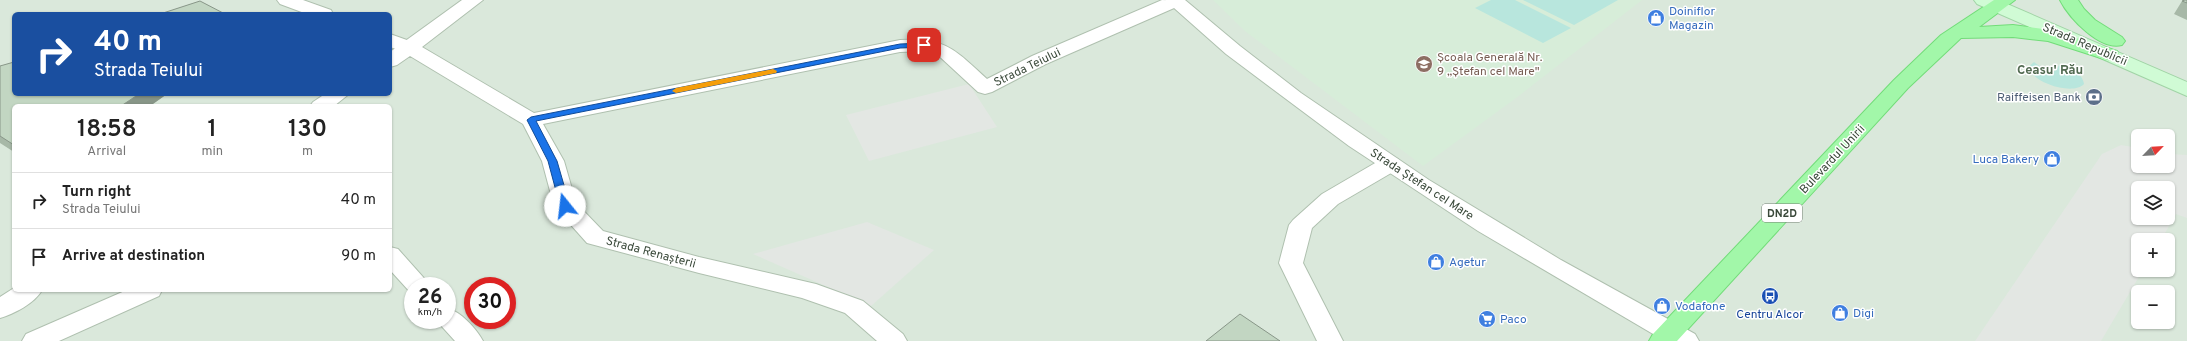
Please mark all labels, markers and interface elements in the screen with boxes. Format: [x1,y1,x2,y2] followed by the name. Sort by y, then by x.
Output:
[1669,4,1715,34] place label: Doiniflor Magazin
[1646,8,1666,28] shop icon: Doiniflor Magazin
[2040,20,2130,70] street label: Strada Republicii
[94,25,162,61] text: 40 m
[28,28,80,80] icon: right
[907,28,941,62] pin
[913,34,935,56] icon: arrive
[991,45,1064,91] street label: Strada Teiului
[1437,50,1543,80] place label: Școala Generală Nr. 9 „Ștefan cel Mare"
[1414,54,1434,74] school or university icon: Școala Generală Nr. 9 „Ștefan cel Mare"
[94,60,203,83] text: Strada Teiului
[2017,63,2083,79] district label: Ceasu' Rău
[2084,87,2104,107] bank icon: Raiffeisen Bank
[1997,90,2081,106] place label: Raiffeisen Bank
[77,115,137,145] text: 18:58
[208,115,217,145] text: 1
[288,115,327,145] text: 130
[1797,122,1869,198] street label: Bulevardul Unirii
[2131,129,2175,173] north arrow
[2131,129,2175,329] map controls
[87,144,126,160] text: Arrival
[201,144,223,160] text: min
[302,144,313,160] text: m
[1366,145,1476,224] street label: Strada Ștefan cel Mare
[2042,149,2062,169] shop icon: Luca Bakery
[1973,152,2039,168] place label: Luca Bakery
[2131,181,2175,225] button: layers
[62,183,131,202] text: Turn right
[544,185,586,227] position arrow
[28,190,50,212] icon: right
[341,191,376,210] text: 40 m
[62,202,141,218] text: Strada Teiului
[1762,204,1802,222] road number: DN2D
[604,233,697,273] street label: Strada Renașterii
[2131,233,2175,277] button: +
[28,246,50,268] icon: arrive
[62,247,205,266] text: Arrive at destination
[341,247,376,266] text: 90 m
[1426,252,1446,272] shop icon: Agetur
[1449,255,1486,271] place label: Agetur
[464,277,516,329] speed limit sign: 30
[418,285,442,311] text: 26
[2131,285,2175,329] button: −
[1760,286,1780,306] bus stop icon: Centru Alcor
[1652,296,1672,316] shop icon: Vodafone
[1675,299,1725,315] place label: Vodafone
[1830,303,1850,323] shop icon: Digi
[418,306,442,319] text: km/h
[1853,306,1874,322] place label: Digi
[1736,307,1804,323] place label: Centru Alcor
[1477,309,1497,329] supermarket icon: Paco
[1500,312,1527,328] place label: Paco

